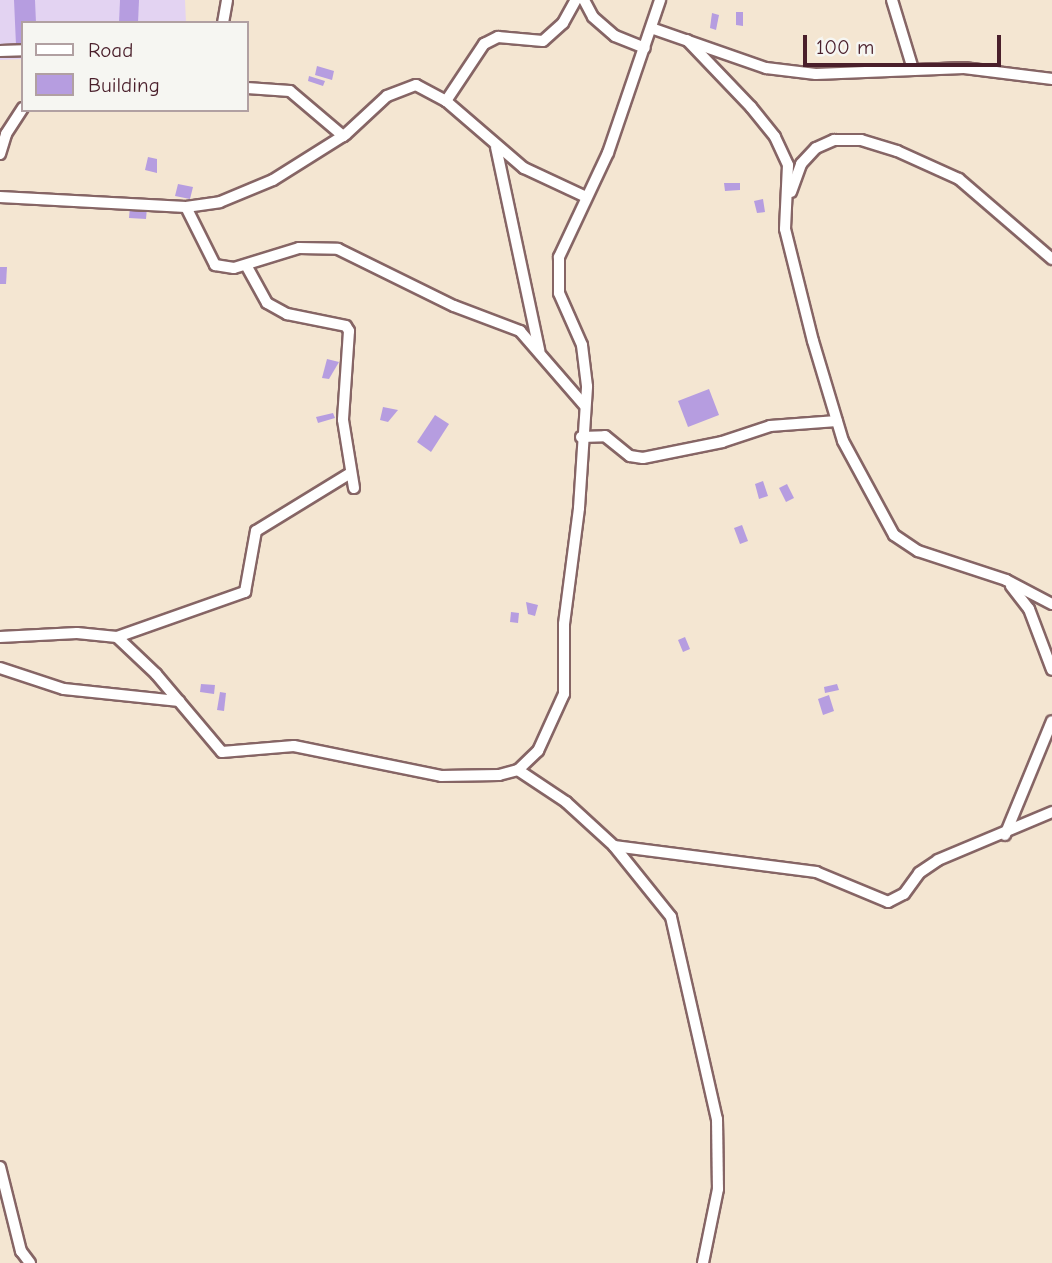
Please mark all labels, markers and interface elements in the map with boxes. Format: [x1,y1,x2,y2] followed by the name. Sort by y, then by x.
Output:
[21,21,248,112] legend
[807,21,1005,65] scale bar
[816,35,874,59] text: 100 m
[88,38,133,62] text: Road
[88,73,160,97] text: Building

